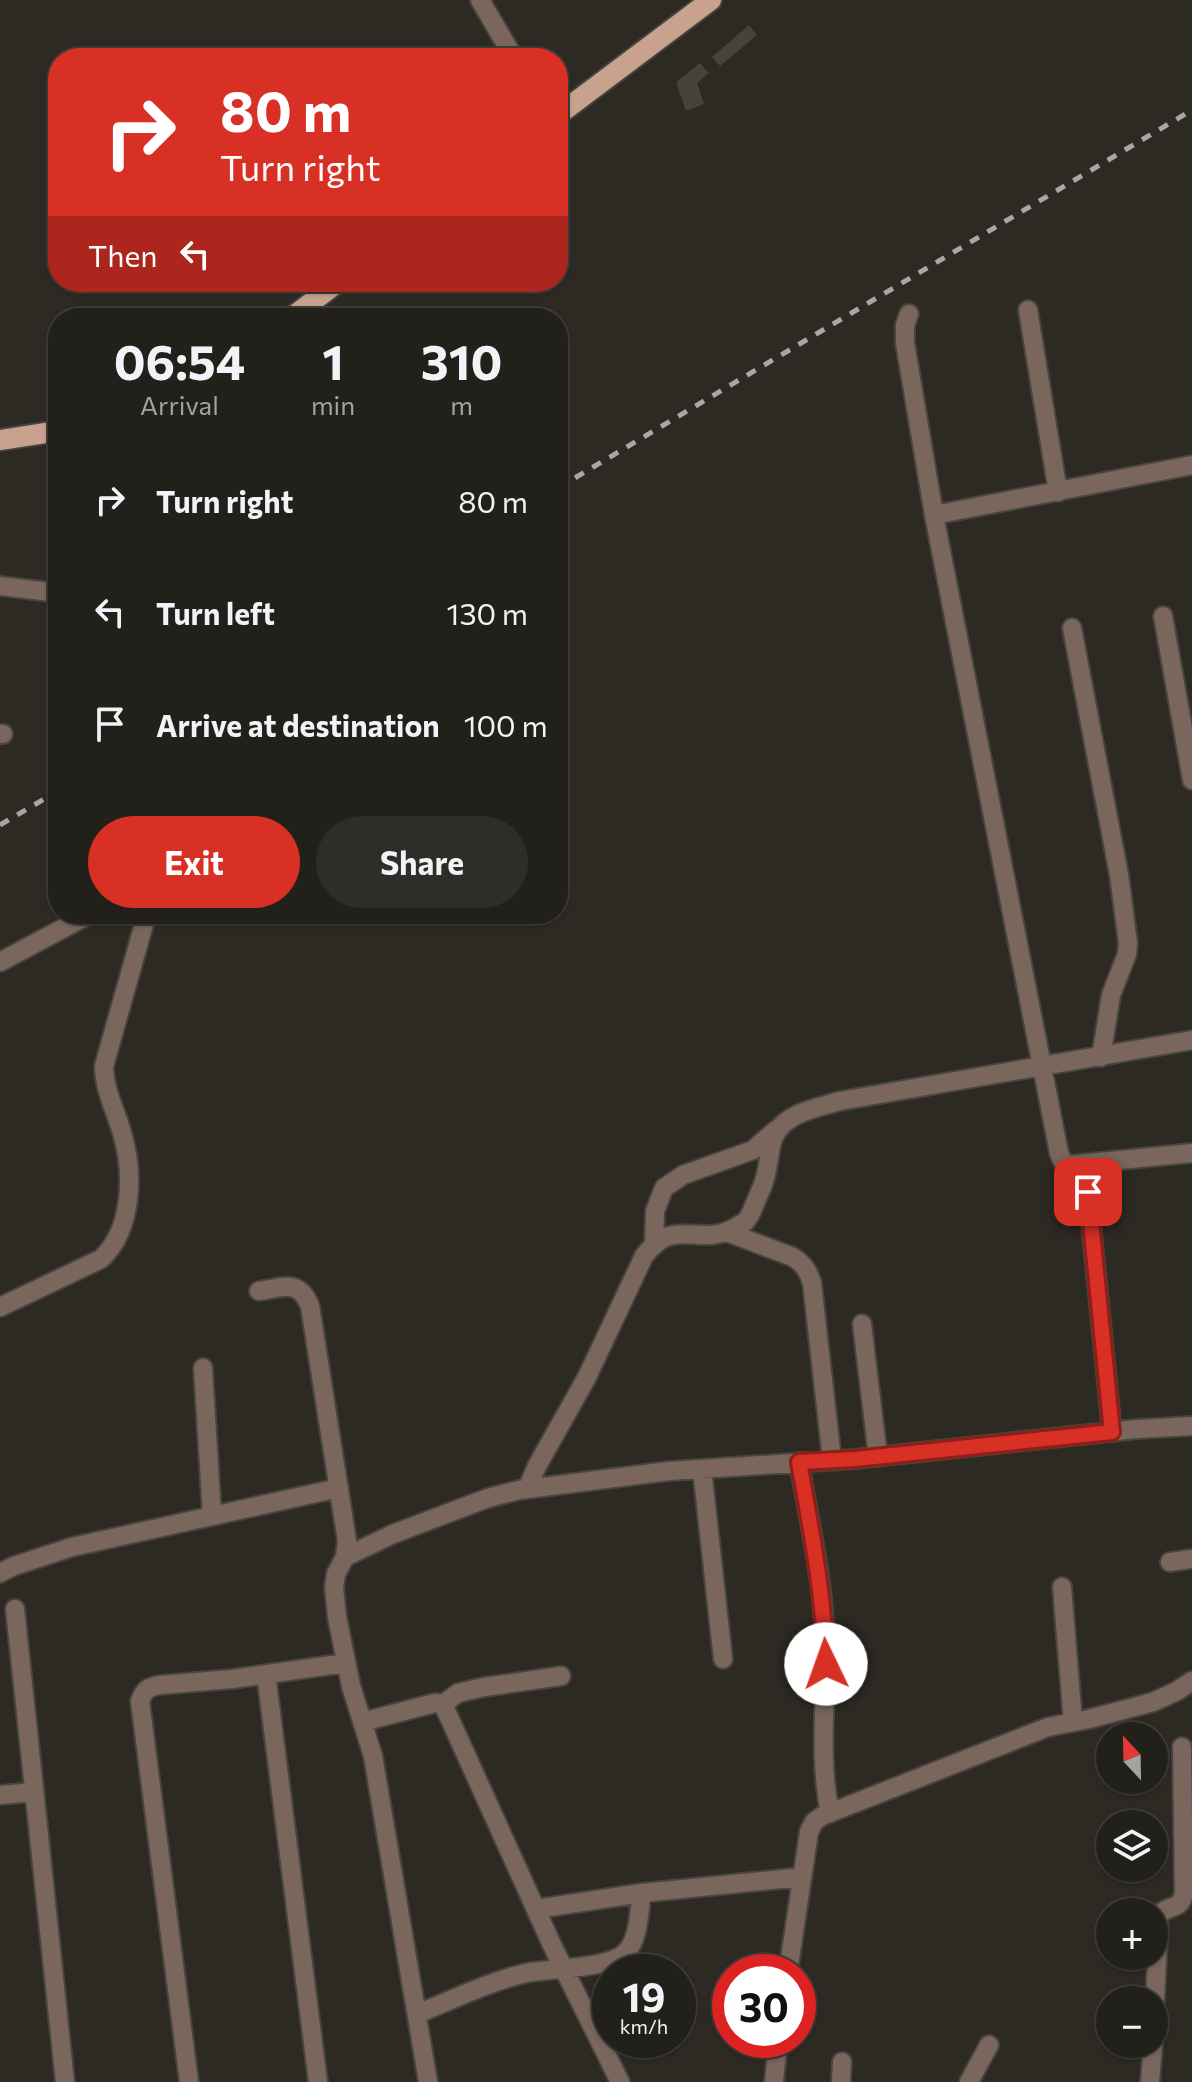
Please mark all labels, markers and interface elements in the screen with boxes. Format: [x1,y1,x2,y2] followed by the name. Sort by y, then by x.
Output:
[220,75,351,144] text: 80 m
[88,80,192,184] icon: right
[220,144,381,188] text: Turn right
[173,232,217,276] icon: left
[88,236,157,273] text: Then
[114,331,245,390] text: 06:54
[322,331,344,390] text: 1
[421,331,502,390] text: 310
[140,389,219,420] text: Arrival
[311,389,355,420] text: min
[450,389,473,420] text: m
[88,478,132,522] icon: right
[156,482,293,519] text: Turn right
[458,482,528,519] text: 80 m
[88,590,132,634] icon: left
[156,594,275,631] text: Turn left
[447,594,528,631] text: 130 m
[88,702,132,746] icon: arrive
[156,706,440,743] text: Arrive at destination
[464,706,548,743] text: 100 m
[88,816,300,908] button: Exit
[316,816,528,908] button: Share
[1054,1158,1122,1226] pin
[1066,1170,1110,1214] icon: arrive
[784,1622,868,1706] position arrow
[1096,1722,1168,1794] north arrow
[1096,1722,1168,2058] map controls
[1096,1810,1168,1882] button: layers
[1096,1898,1168,1970] button: +
[712,1954,816,2058] speed limit sign: 30
[623,1971,665,2020] text: 19
[1096,1986,1168,2058] button: −
[620,2014,668,2038] text: km/h

